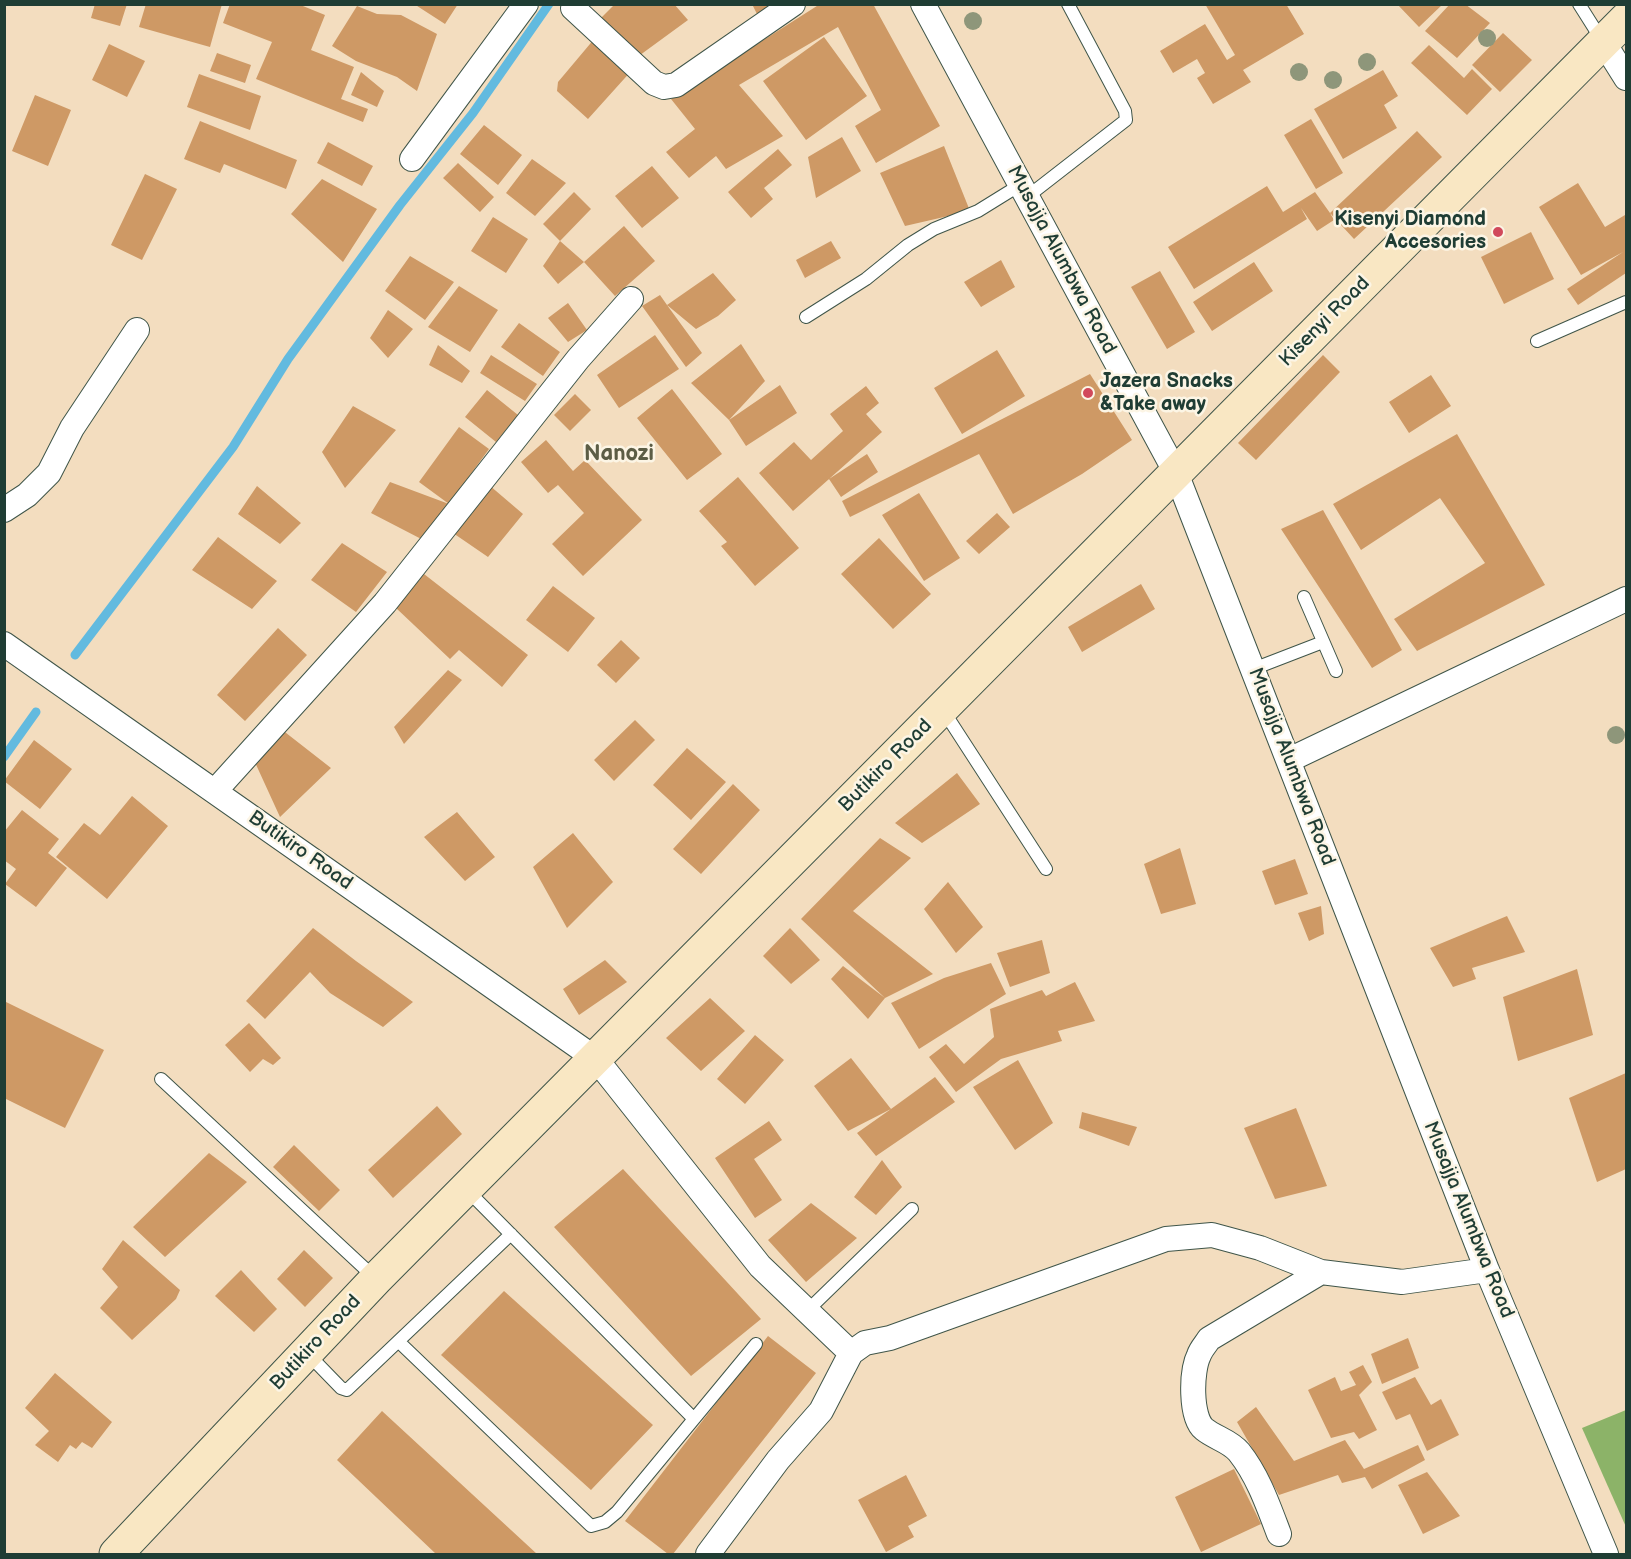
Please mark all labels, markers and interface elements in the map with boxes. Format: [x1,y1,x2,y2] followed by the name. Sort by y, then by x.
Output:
[1001,162,1121,358] street label: Musajja Alumbwa Road
[1334,208,1486,255] place label: Kisenyi Diamond Accesories
[1491,225,1505,239] marker: Kisenyi Diamond Accesories
[1275,272,1375,372] street label: Kisenyi Road
[1100,370,1233,417] place label: Jazera Snacks &Take away
[1081,386,1095,400] marker: Jazera Snacks &Take away
[584,441,654,467] district label: Nanozi
[1242,665,1340,869] street label: Musajja Alumbwa Road
[834,714,938,818] street label: Butikiro Road
[243,806,357,896] street label: Butikiro Road
[1418,1118,1518,1322] street label: Musajja Alumbwa Road
[266,1290,366,1396] street label: Butikiro Road

